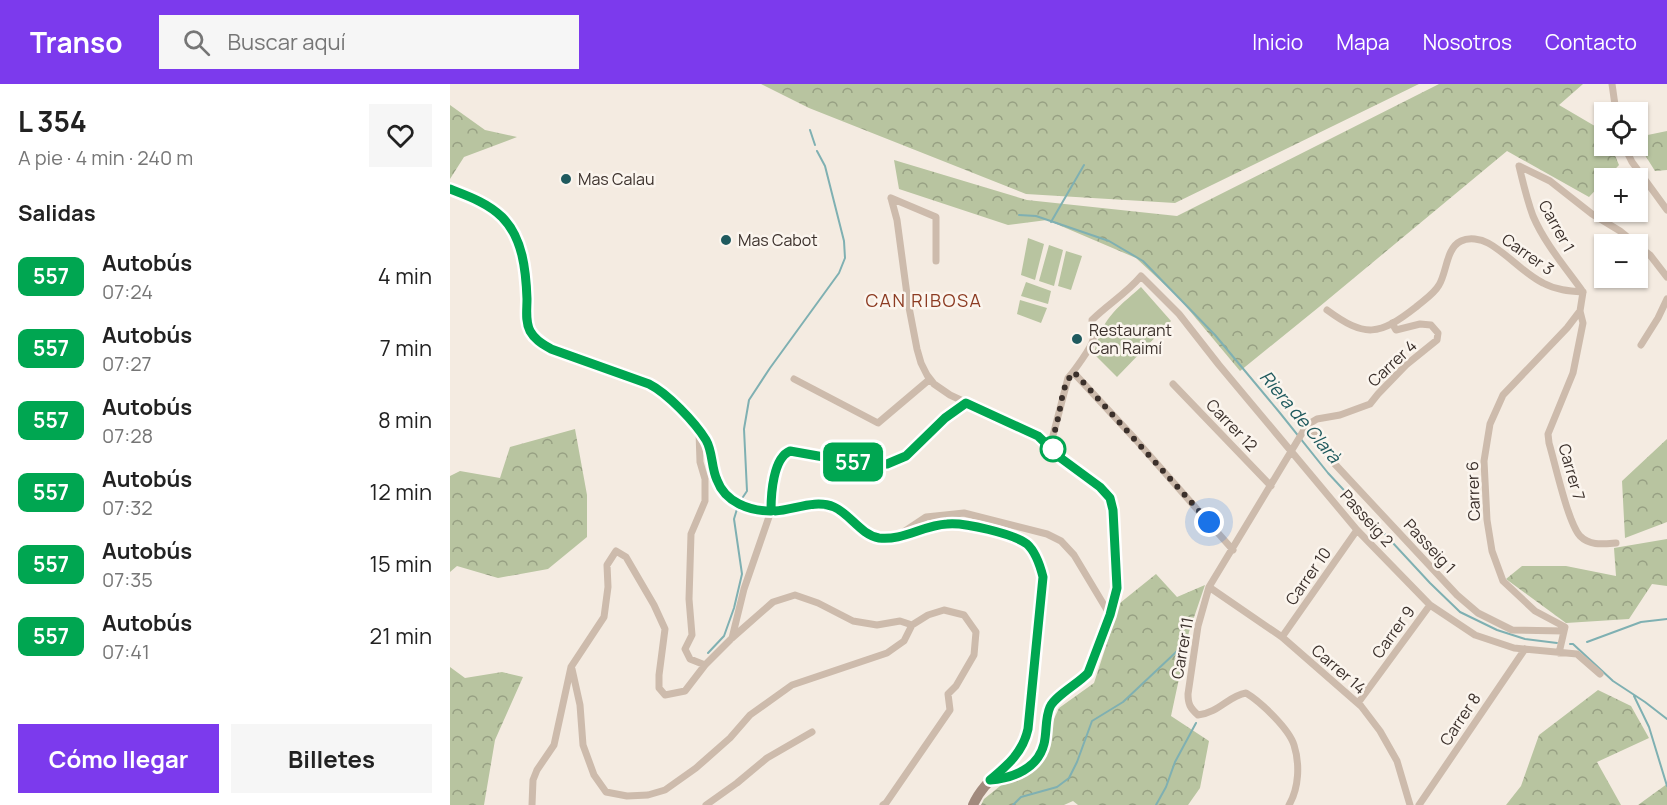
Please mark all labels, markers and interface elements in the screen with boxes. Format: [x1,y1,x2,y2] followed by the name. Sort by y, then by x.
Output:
[159,15,579,69] search box
[30,23,123,61] text: Transo
[180,26,213,59] icon: search
[228,27,346,57] text: Buscar aquí
[1252,28,1303,56] text: Inicio
[1336,28,1390,56] text: Mapa
[1423,28,1512,56] text: Nosotros
[1545,28,1637,56] text: Contacto
[18,102,87,140] text: L 354
[1594,102,1648,288] map controls
[1594,102,1648,156] button: locate
[369,104,432,167] button: heart
[18,144,193,171] text: A pie · 4 min · 240 m
[578,168,654,190] place label: Mas Calau
[1594,168,1648,222] button: +
[559,172,573,186] marker: Mas Calau
[1534,196,1580,256] street label: Carrer 1
[18,198,96,228] text: Salidas
[1498,228,1558,280] street label: Carrer 3
[738,229,818,251] place label: Mas Cabot
[719,233,733,247] marker: Mas Cabot
[1594,234,1648,288] button: −
[102,248,192,278] text: Autobús
[378,261,432,291] text: 4 min
[33,262,69,290] text: 557
[102,278,153,305] text: 07:24
[866,288,982,312] district label: CAN RIBOSA
[1089,319,1172,359] place label: Restaurant Can Raimí
[102,320,192,350] text: Autobús
[1070,332,1084,346] marker: Restaurant Can Raimí
[380,333,432,363] text: 7 min
[33,334,69,362] text: 557
[1363,335,1421,391] street label: Carrer 4
[102,350,152,377] text: 07:27
[1255,365,1347,468] water label: Riera de Clarà
[102,392,192,422] text: Autobús
[1201,394,1263,456] street label: Carrer 12
[378,405,432,435] text: 8 min
[33,406,69,434] text: 557
[102,422,153,449] text: 07:28
[1040,436,1066,462] unlabelled marker
[1553,441,1591,503] street label: Carrer 7
[818,442,888,482] line badge: 557
[835,448,871,476] text: 557
[1461,461,1485,521] street label: Carrer 6
[102,464,192,494] text: Autobús
[370,477,432,507] text: 12 min
[33,478,69,506] text: 557
[1335,485,1399,551] street label: Passeig 2
[102,494,153,521] text: 07:32
[1194,507,1224,537] your location
[1399,514,1461,578] street label: Passeig 1
[102,536,192,566] text: Autobús
[1280,543,1336,609] street label: Carrer 10
[369,549,432,579] text: 15 min
[33,550,69,578] text: 557
[102,566,153,593] text: 07:35
[1366,601,1420,663] street label: Carrer 9
[102,608,192,638] text: Autobús
[1166,615,1198,681] street label: Carrer 11
[370,621,432,651] text: 21 min
[33,622,69,650] text: 557
[102,638,150,665] text: 07:41
[1307,639,1371,699] street label: Carrer 14
[1434,688,1486,750] street label: Carrer 8
[18,724,219,793] button: Cómo llegar
[231,724,432,793] button: Billetes

